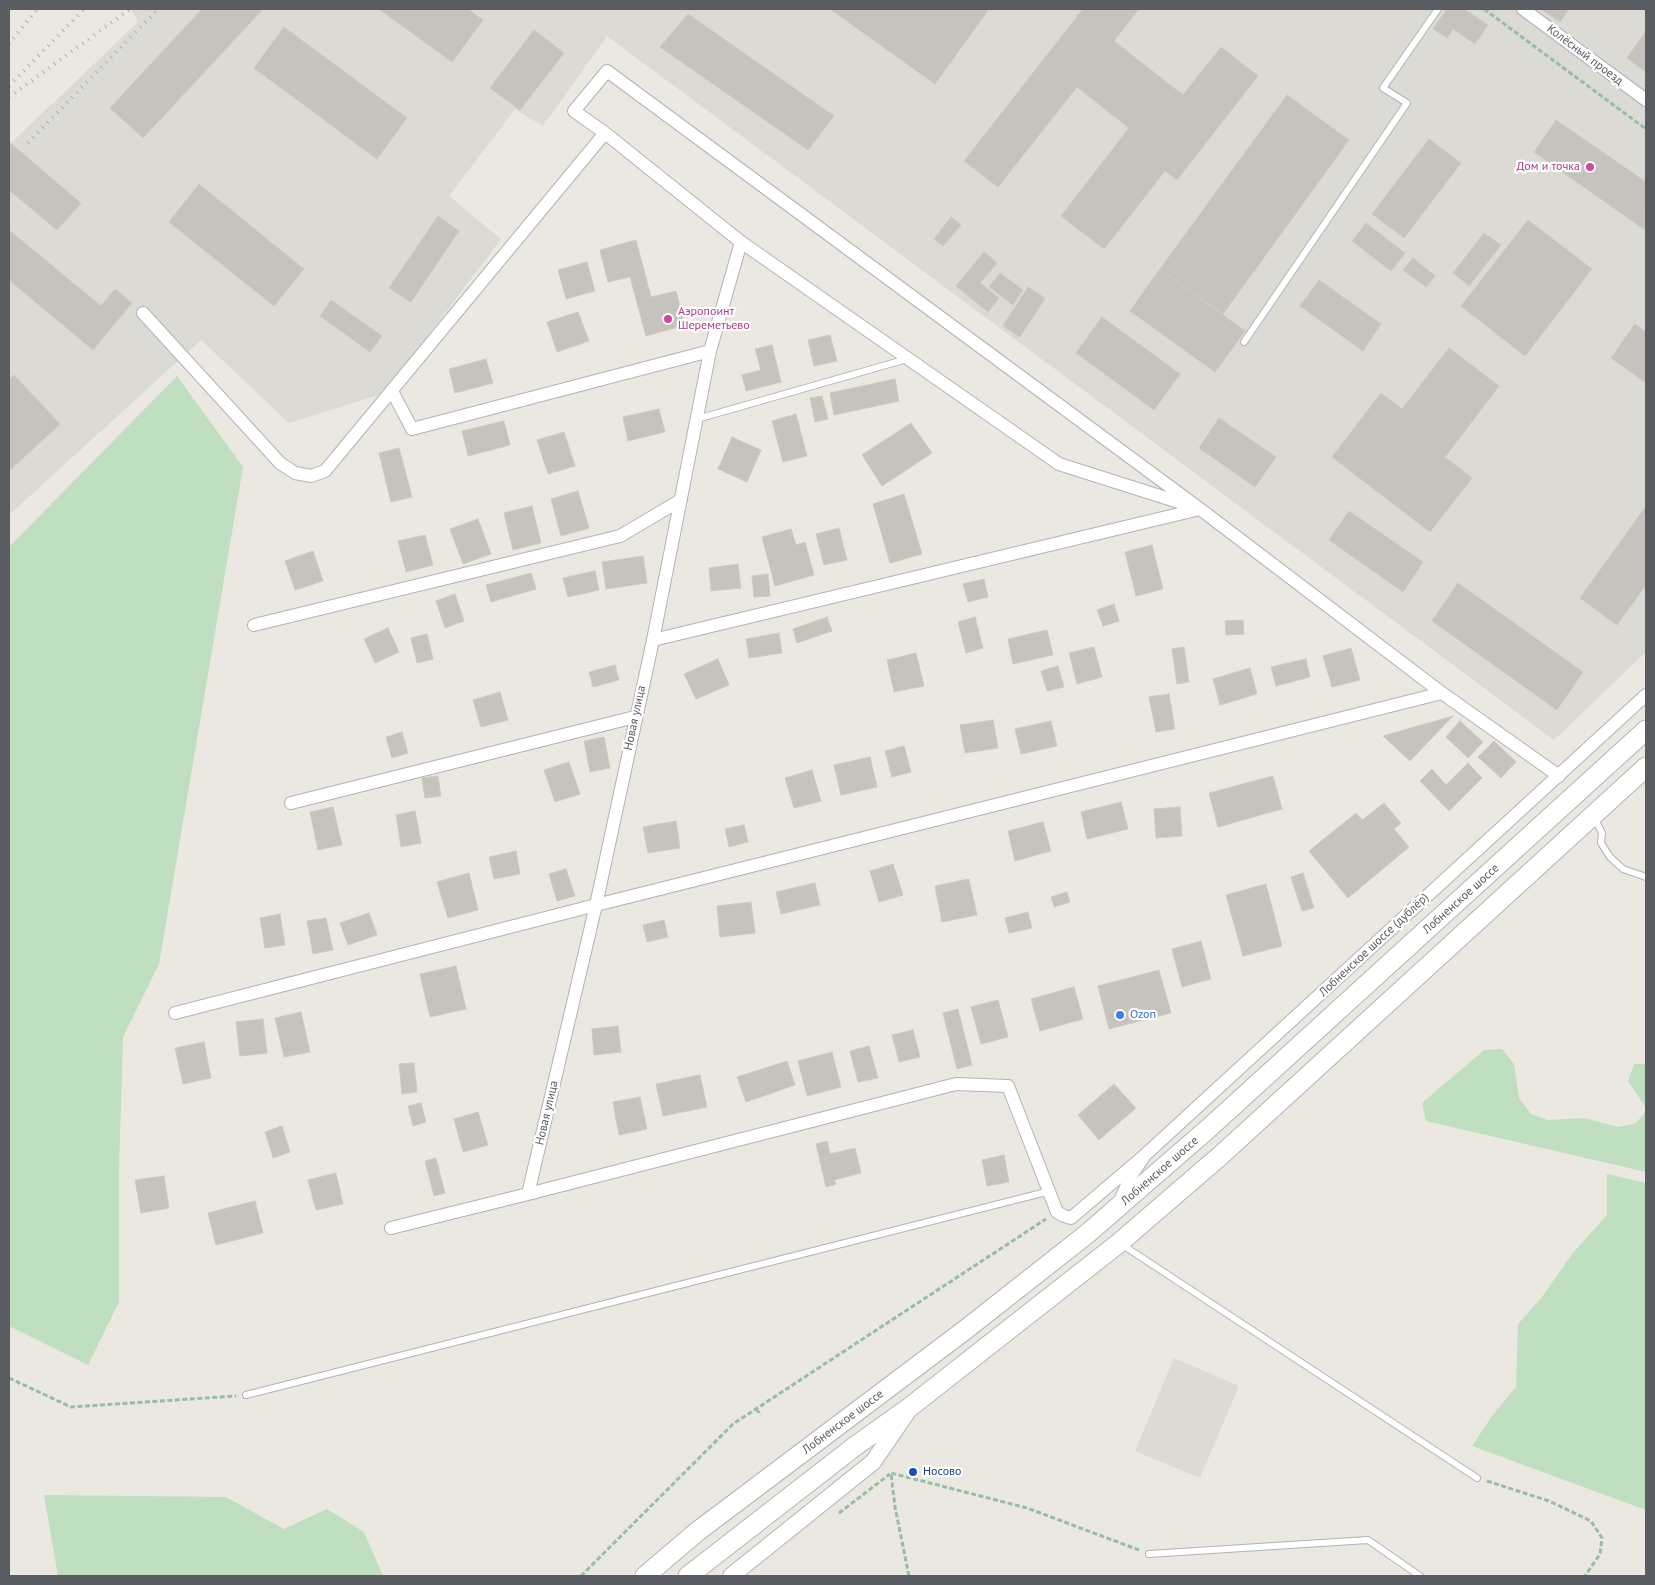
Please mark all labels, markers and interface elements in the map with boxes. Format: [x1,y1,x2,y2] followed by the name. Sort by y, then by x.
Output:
[1544,22,1626,88] street label: Колёсный проезд
[1517,160,1580,174] place label: Дом и точка
[1584,161,1596,173] marker: Дом и точка
[678,305,750,333] place label: Аэропоинт Шереметьево
[662,313,674,325] marker: Аэропоинт Шереметьево
[621,684,649,752] street label: Новая улица
[1420,861,1502,937] street label: Лобненское шоссе
[1316,890,1432,1000] street label: Лобненское шоссе (дублёр)
[1130,1008,1156,1022] place label: Ozon
[1114,1009,1126,1021] marker: Ozon
[533,1079,561,1147] street label: Новая улица
[1118,1133,1202,1209] street label: Лобненское шоссе
[800,1387,886,1457] street label: Лобненское шоссе
[923,1465,961,1479] place label: Носово
[907,1466,919,1478] marker: Носово

